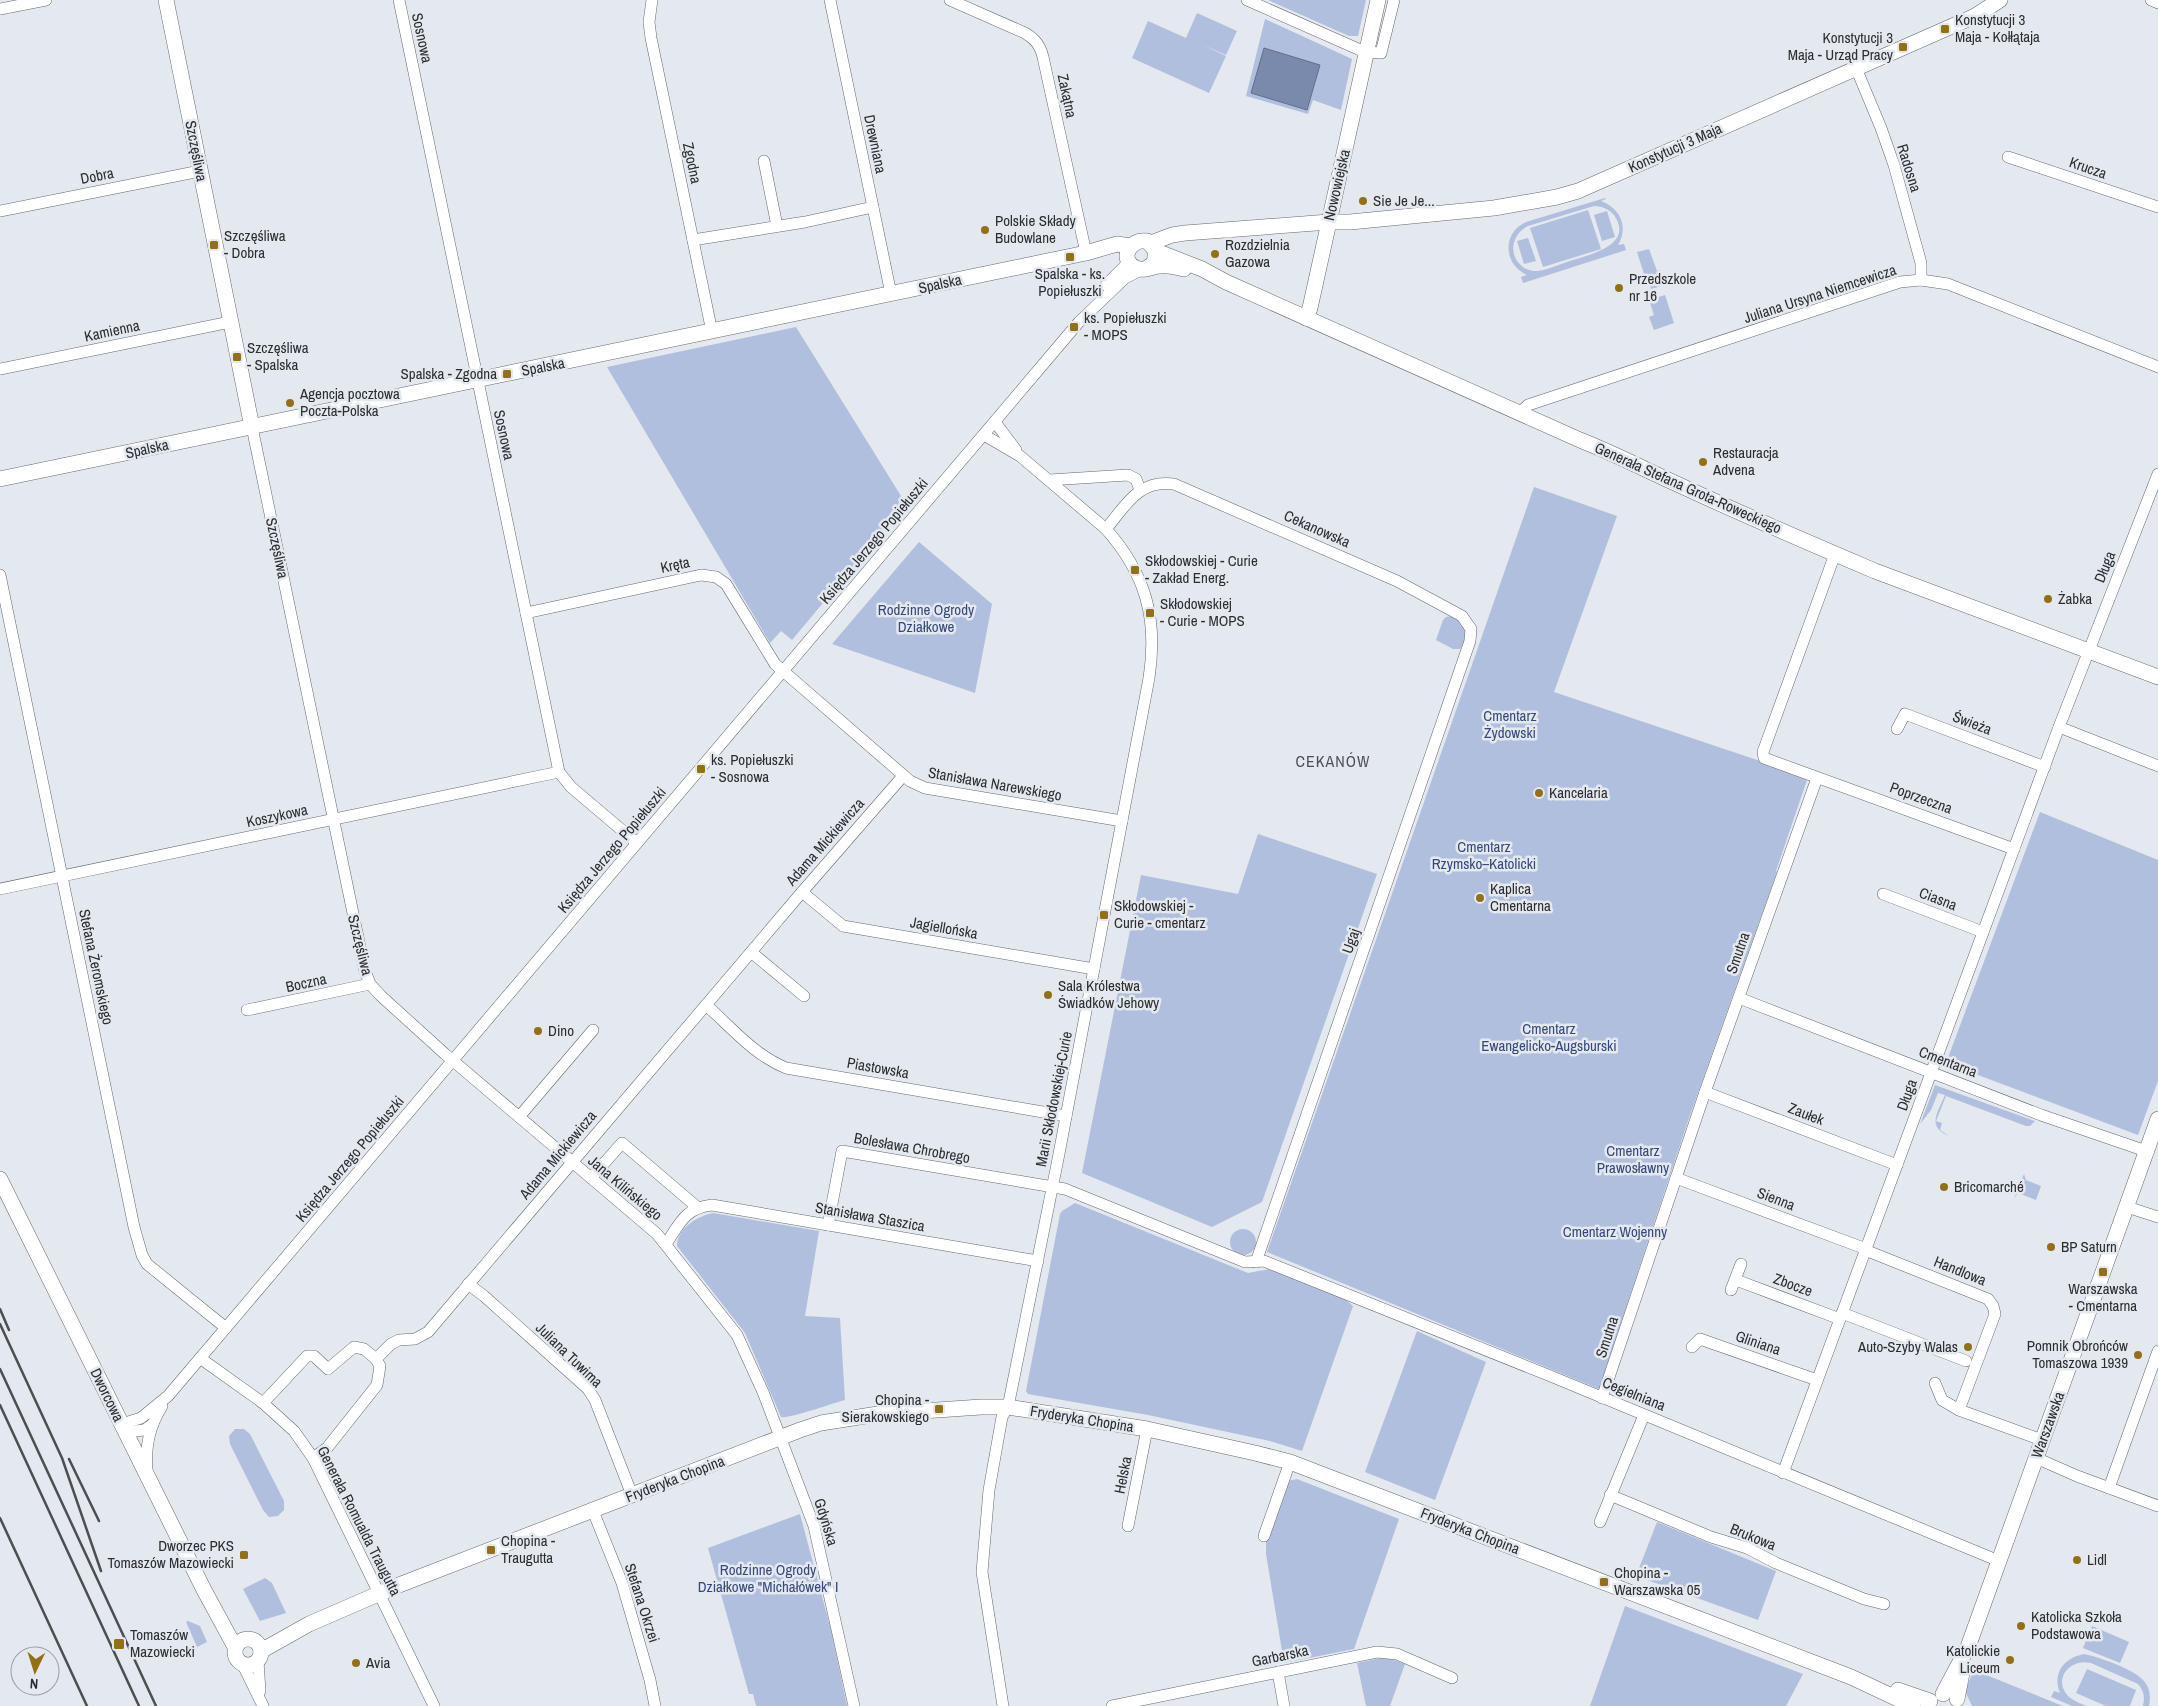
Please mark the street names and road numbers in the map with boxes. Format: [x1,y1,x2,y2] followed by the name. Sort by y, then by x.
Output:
[407,11,438,65] street label: Sosnowa
[1053,72,1082,120] street label: Zakątna
[859,113,892,175] street label: Drewniana
[1625,117,1725,178] street label: Konstytucji 3 Maja
[180,119,213,183] street label: Szczęśliwa
[678,140,707,186] street label: Zgodna
[1892,141,1927,195] street label: Radosna
[1318,147,1355,223] street label: Nowowiejska
[2067,151,2110,184] street label: Krucza
[78,162,116,189] street label: Dobra
[1741,259,1899,328] street label: Juliana Ursyna Niemcewicza
[916,269,964,298] street label: Spalska
[82,314,142,347] street label: Kamienna
[519,352,567,381] street label: Spalska
[489,408,520,462] street label: Sosnowa
[123,434,171,463] street label: Spalska
[1591,437,1785,538] street label: Generała Stefana Grota-Roweckiego
[815,473,933,608] street label: Księdza Jerzego Popiełuszki
[1281,505,1354,553] street label: Cekanowska
[261,516,294,580] street label: Szczęśliwa
[2089,548,2120,586] street label: Długa
[658,551,692,578] street label: Kręta
[1950,706,1995,740] street label: Świeża
[927,761,1064,806] street label: Stanisława Narewskiego
[1887,777,1955,819] street label: Poprzeczna
[553,782,671,917] street label: Księdza Jerzego Popiełuszki
[780,793,869,891] street label: Adama Mickiewicza
[244,799,310,832] street label: Koszykowa
[1916,882,1960,915] street label: Ciasna
[74,907,119,1027] street label: Stefana Żeromskiego
[909,911,980,944] street label: Jagiellońska
[343,912,378,977] street label: Szczęśliwa
[1336,925,1365,956] street label: Ugaj
[1721,929,1754,976] street label: Smutna
[284,968,328,997] street label: Boczna
[1030,1029,1077,1168] street label: Marii Skłodowskiej-Curie
[1916,1041,1980,1082] street label: Cmentarna
[845,1052,911,1083] street label: Piastowska
[1891,1076,1922,1114] street label: Długa
[291,1091,409,1226] street label: Księdza Jerzego Popiełuszki
[1785,1097,1828,1130] street label: Zaułek
[514,1106,601,1204] street label: Adama Mickiewicza
[852,1127,972,1168] street label: Bolesława Chrobrego
[584,1150,667,1225] street label: Jana Kilińskiego
[1754,1182,1798,1215] street label: Sienna
[814,1197,927,1236] street label: Stanisława Staszica
[1931,1251,1990,1291] street label: Handlowa
[1771,1268,1816,1301] street label: Zbocze
[1590,1313,1623,1360] street label: Smutna
[531,1317,608,1392] street label: Juliana Tuwima
[1733,1325,1784,1360] street label: Gliniana
[85,1364,130,1425] street label: Dworcowa
[1599,1371,1669,1416] street label: Cegielniana
[2026,1389,2069,1461] street label: Warszawska
[1029,1400,1136,1437] street label: Fryderyka Chopina
[313,1442,406,1599] street label: Generała Romualda Traugutta
[622,1450,728,1507] street label: Fryderyka Chopina
[1109,1454,1136,1495] street label: Helska
[809,1496,844,1548] street label: Gdyńska
[1418,1502,1523,1559] street label: Fryderyka Chopina
[1727,1518,1779,1555] street label: Brukowa
[620,1561,665,1645] street label: Stefana Okrzei
[1250,1639,1310,1672] street label: Garbarska

